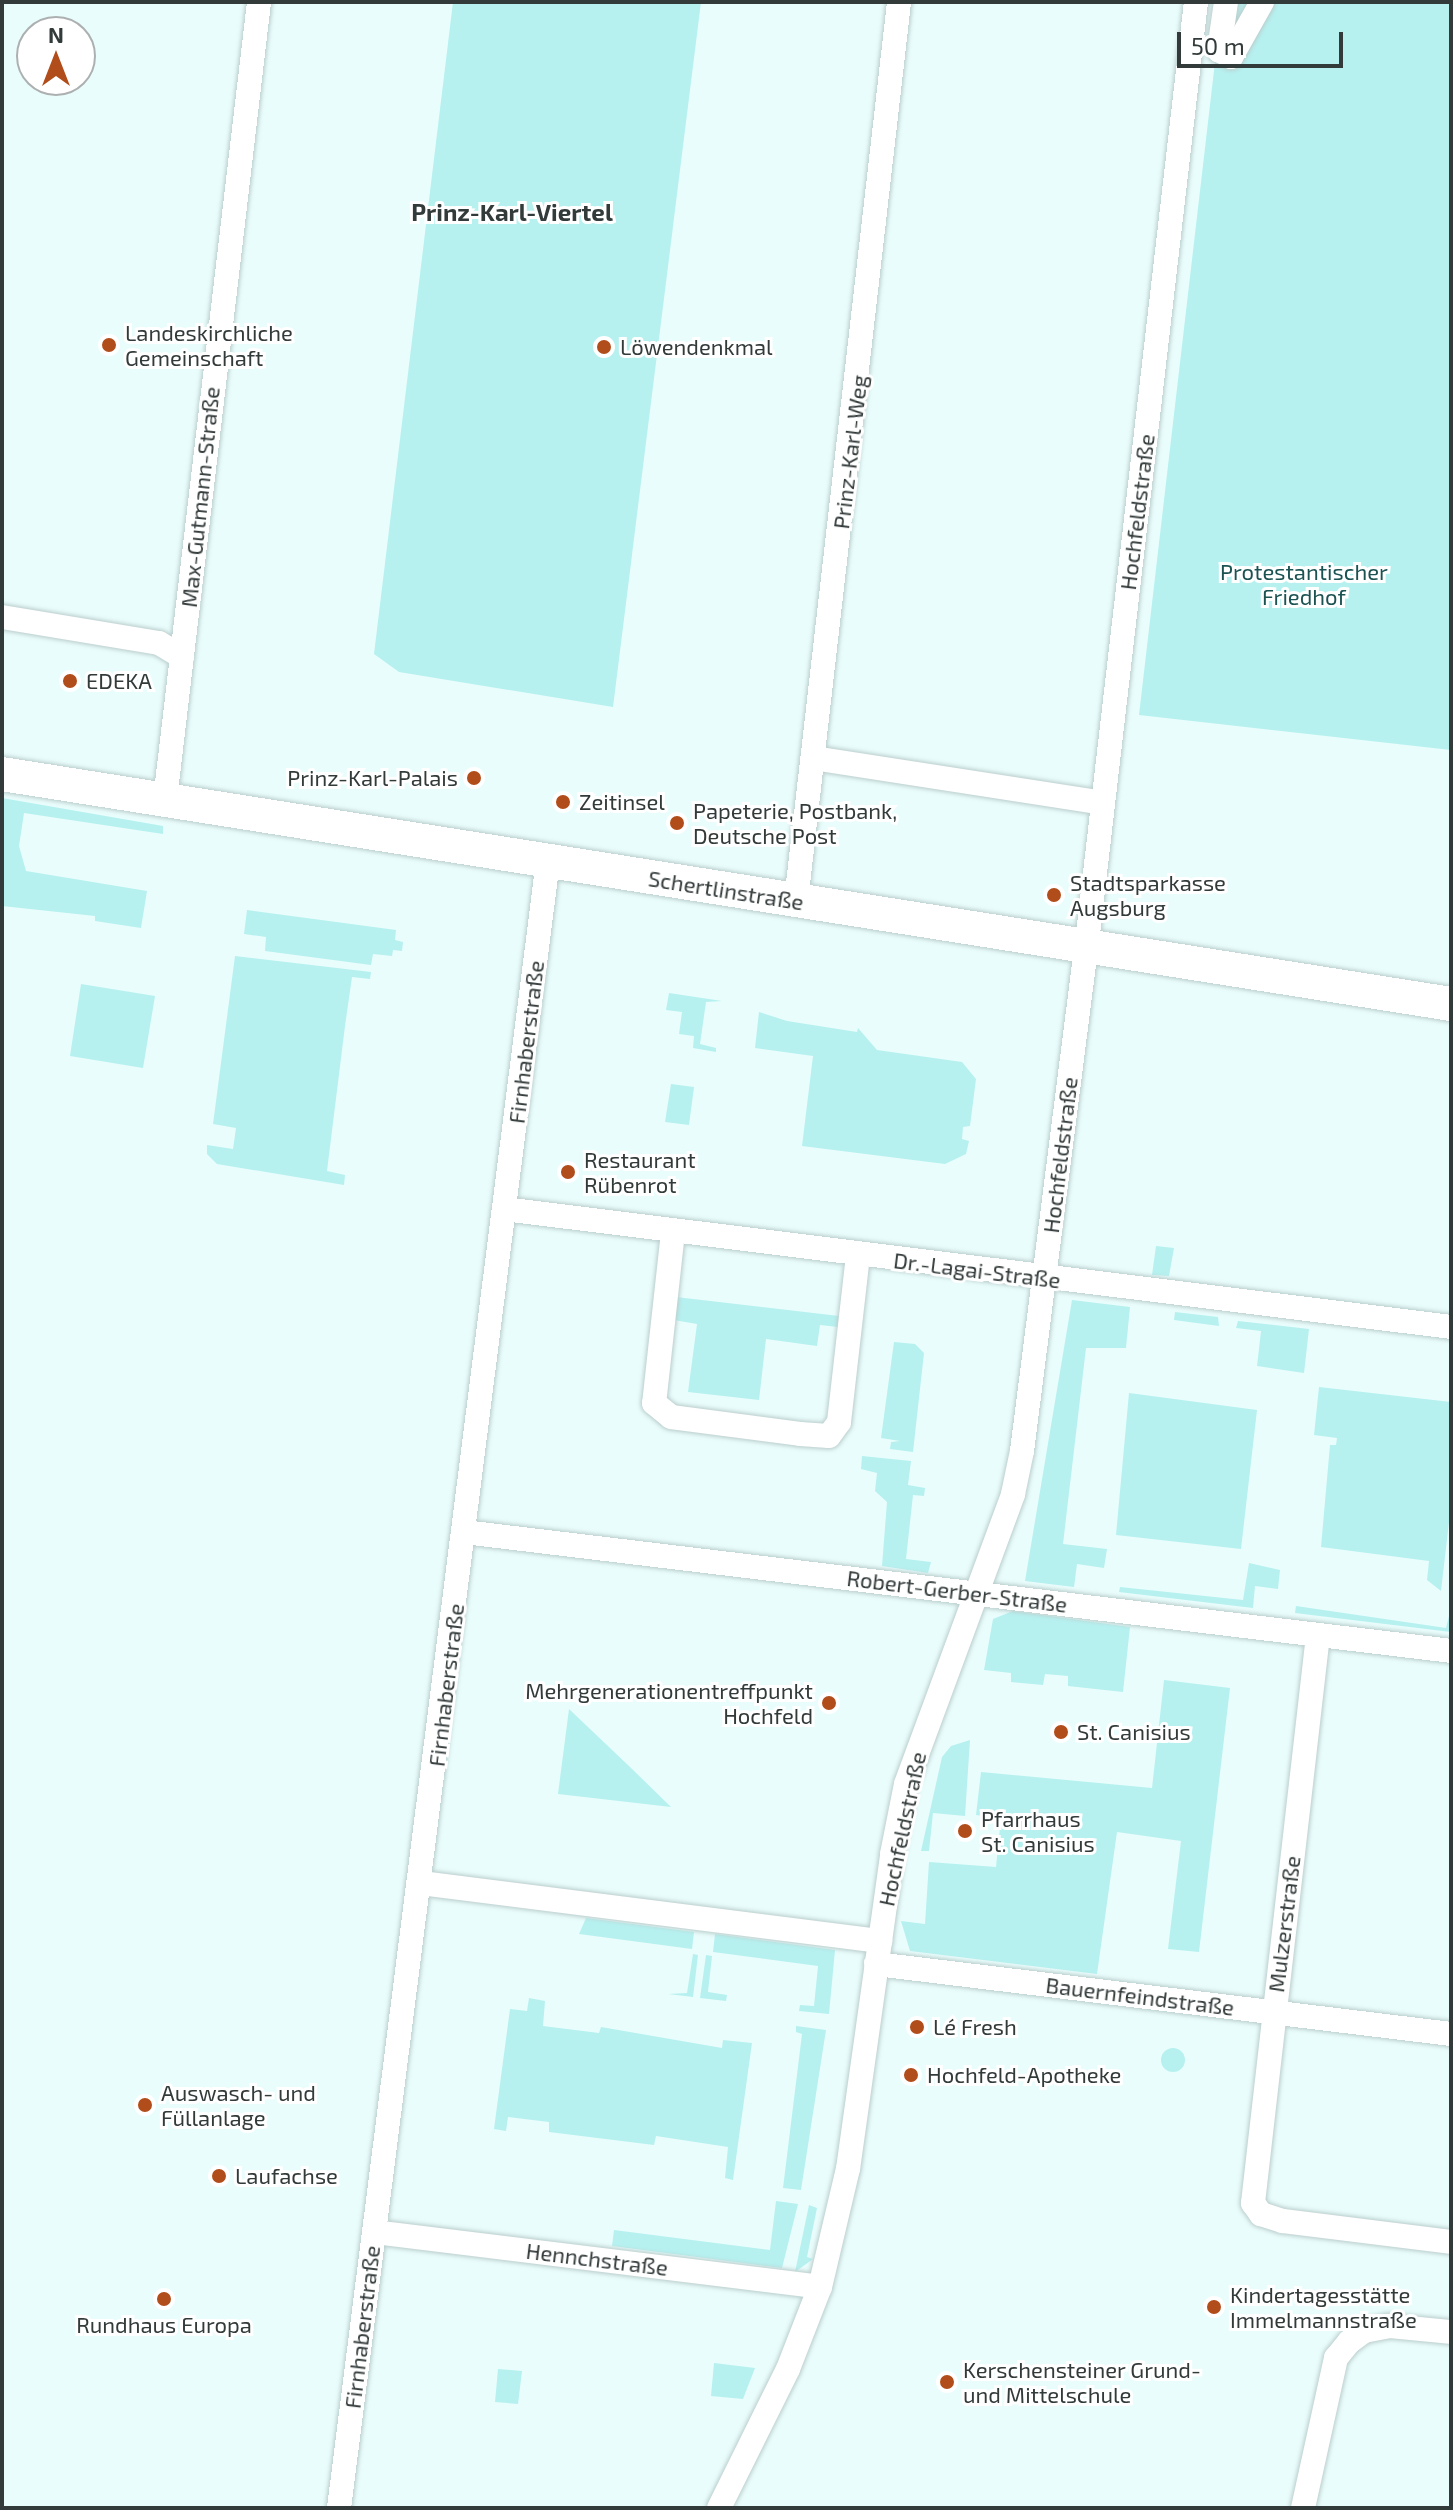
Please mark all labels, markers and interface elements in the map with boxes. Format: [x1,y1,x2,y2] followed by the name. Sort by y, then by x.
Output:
[16,16,96,96] north arrow
[1181,16,1347,66] scale bar
[48,21,64,47] text: N
[1191,31,1245,60] text: 50 m
[411,198,613,226] district label: Prinz-Karl-Viertel
[125,319,293,370] place label: Landeskirchliche Gemeinschaft
[620,334,773,360] place label: Löwendenkmal
[100,336,118,354] marker: Landeskirchliche Gemeinschaft
[595,338,613,356] marker: Löwendenkmal
[827,373,873,531] street label: Prinz-Karl-Weg
[175,385,225,609] street label: Max-Gutmann-Straße
[1114,432,1160,592] street label: Hochfeldstraße
[1220,558,1388,610] park label: Protestantischer Friedhof
[86,668,152,694] place label: EDEKA
[61,672,79,690] marker: EDEKA
[287,765,458,791] place label: Prinz-Karl-Palais
[465,769,483,787] marker: Prinz-Karl-Palais
[579,789,665,815] place label: Zeitinsel
[554,793,572,811] marker: Zeitinsel
[693,797,897,848] place label: Papeterie, Postbank, Deutsche Post
[668,814,686,832] marker: Papeterie, Postbank, Deutsche Post
[647,865,805,915] street label: Schertlinstraße
[1070,869,1226,920] place label: Stadtsparkasse Augsburg
[1045,886,1063,904] marker: Stadtsparkasse Augsburg
[503,959,549,1125] street label: Firnhaberstraße
[1037,1075,1083,1235] street label: Hochfeldstraße
[584,1146,696,1198] place label: Restaurant Rübenrot
[559,1163,577,1181] marker: Restaurant Rübenrot
[892,1247,1062,1293] street label: Dr.-Lagai-Straße
[845,1564,1069,1618] street label: Robert-Gerber-Straße
[423,1602,469,1768] street label: Firnhaberstraße
[525,1677,813,1728] place label: Mehrgenerationentreffpunkt Hochfeld
[820,1694,838,1712] marker: Mehrgenerationentreffpunkt Hochfeld
[1077,1719,1191,1745] place label: St. Canisius
[1052,1723,1070,1741] marker: St. Canisius
[873,1749,931,1909] street label: Hochfeldstraße
[981,1805,1095,1856] place label: Pfarrhaus St. Canisius
[956,1822,974,1840] marker: Pfarrhaus St. Canisius
[1263,1854,1305,1994] street label: Mulzerstraße
[1044,1971,1236,2021] street label: Bauernfeindstraße
[933,2014,1017,2040] place label: Lé Fresh
[908,2018,926,2036] marker: Lé Fresh
[927,2062,1121,2088] place label: Hochfeld-Apotheke
[902,2066,920,2084] marker: Hochfeld-Apotheke
[161,2079,316,2130] place label: Auswasch- und Füllanlage
[136,2096,154,2114] marker: Auswasch- und Füllanlage
[235,2163,338,2189] place label: Laufachse
[210,2167,228,2185] marker: Laufachse
[525,2237,669,2281] street label: Hennchstraße
[339,2244,385,2410] street label: Firnhaberstraße
[1230,2281,1417,2332] place label: Kindertagesstätte Immelmannstraße
[155,2290,173,2308] marker: Rundhaus Europa
[1205,2298,1223,2316] marker: Kindertagesstätte Immelmannstraße
[76,2312,252,2338] place label: Rundhaus Europa
[963,2356,1201,2408] place label: Kerschensteiner Grund- und Mittelschule
[938,2373,956,2391] marker: Kerschensteiner Grund- und Mittelschule

